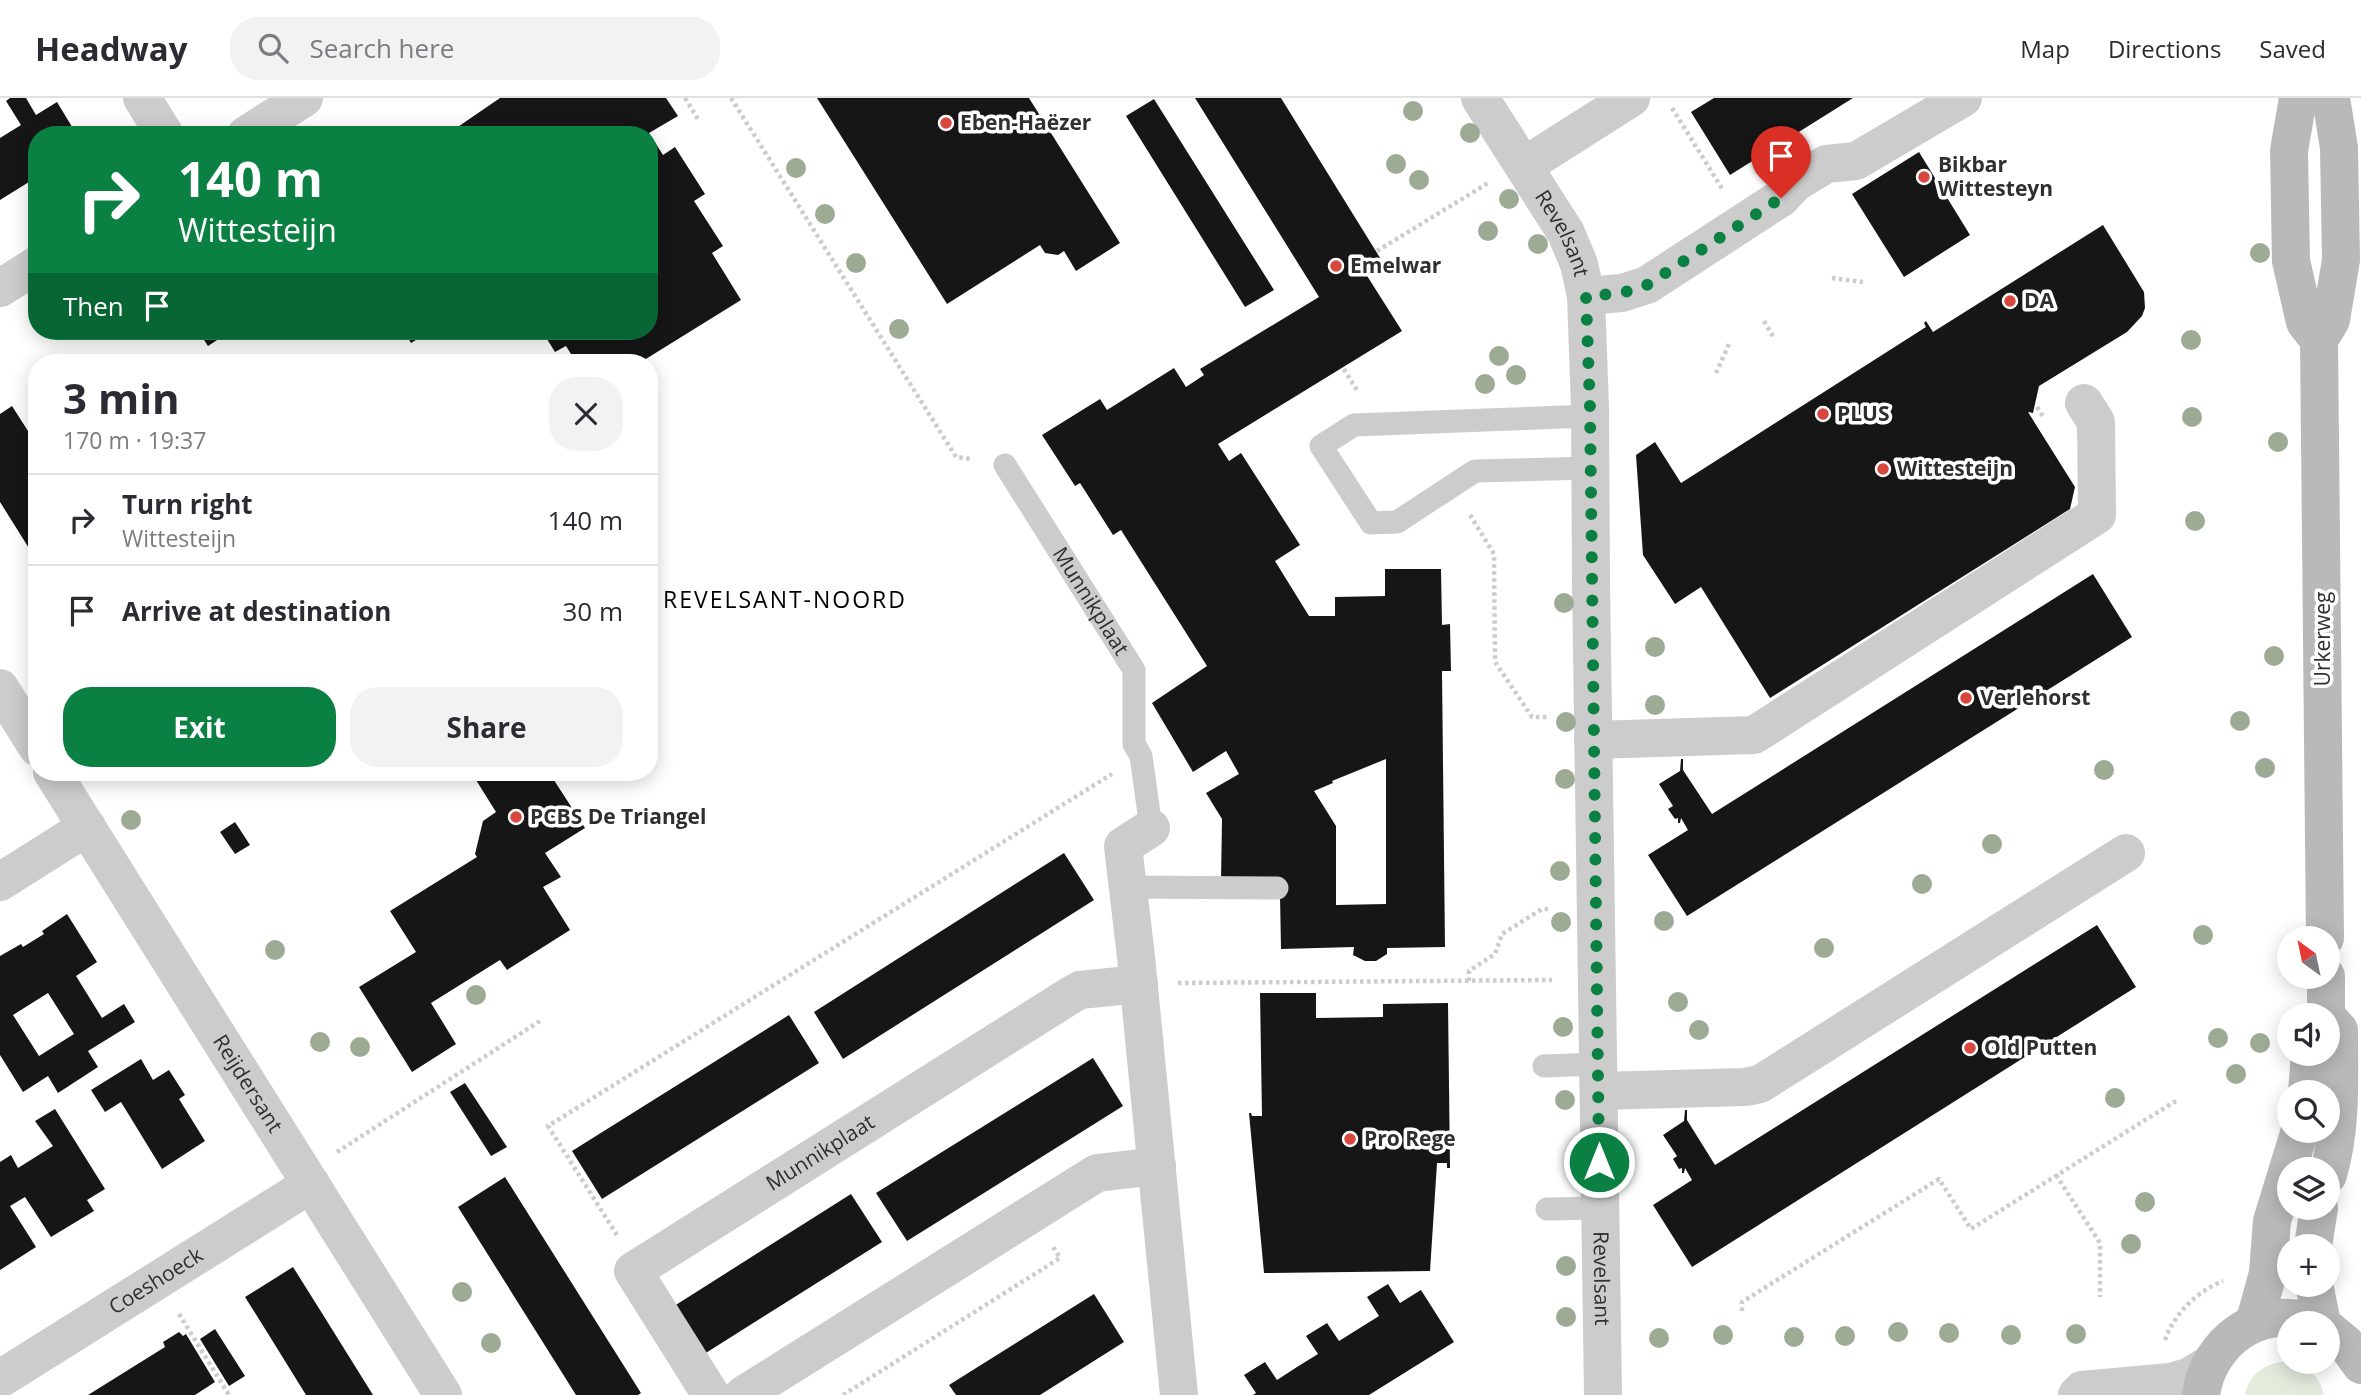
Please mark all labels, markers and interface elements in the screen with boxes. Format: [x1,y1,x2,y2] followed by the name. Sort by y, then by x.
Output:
[230,17,720,80] search box
[35,26,188,71] text: Headway
[254,29,292,67] icon: search
[310,30,454,66] text: Search here
[2020,32,2070,65] text: Map
[2108,32,2221,65] text: Directions
[2259,32,2326,65] text: Saved
[960,108,1092,136] place label: Eben-Haëzer
[938,115,954,131] marker: Eben-Haëzer
[1751,126,1811,198] pin
[1762,137,1800,175] icon: arrive
[178,145,323,211] text: 140 m
[1938,150,2053,202] place label: Bikbar Wittesteyn
[63,154,154,245] icon: right
[1916,169,1932,185] marker: Bikbar Wittesteyn
[1529,184,1596,279] street label: Revelsant
[178,208,337,251] text: Wittesteijn
[1350,251,1442,279] place label: Emelwar
[1328,258,1344,274] marker: Emelwar
[2024,286,2055,314] place label: DA
[138,287,176,325] icon: arrive
[63,288,124,324] text: Then
[2002,293,2018,309] marker: DA
[63,369,180,426] text: 3 min
[549,377,623,451] button: close
[1837,399,1890,427] place label: PLUS
[1815,406,1831,422] marker: PLUS
[63,424,206,456] text: 170 m · 19:37
[1897,454,2013,482] place label: Wittesteijn
[1875,461,1891,477] marker: Wittesteijn
[122,486,253,522] text: Turn right
[63,501,101,539] icon: right
[548,502,623,538] text: 140 m
[122,522,236,554] text: Wittesteijn
[1047,541,1136,660] street label: Munnikplaat
[663,583,907,615] district label: REVELSANT-NOORD
[63,592,101,630] icon: arrive
[2308,592,2336,686] street label: Urkerweg
[122,593,391,629] text: Arrive at destination
[562,593,623,629] text: 30 m
[1980,683,2090,711] place label: Verlehorst
[63,687,336,767] button: Exit
[350,687,623,767] button: Share
[1958,690,1974,706] marker: Verlehorst
[530,802,706,830] place label: PCBS De Triangel
[508,809,524,825] marker: PCBS De Triangel
[2277,926,2340,989] north arrow
[2277,926,2340,1374] map controls
[2277,1003,2340,1066] button: sound
[207,1029,290,1137] street label: Reijdersant
[1984,1033,2097,1061] place label: Old Putten
[1962,1040,1978,1056] marker: Old Putten
[2277,1080,2340,1143] button: search
[760,1107,879,1197] street label: Munnikplaat
[1364,1124,1456,1152] place label: Pro Rege
[1562,1125,1636,1199] position arrow
[1342,1131,1358,1147] marker: Pro Rege
[2277,1157,2340,1220] button: layers
[1588,1231,1617,1326] street label: Revelsant
[2277,1234,2340,1297] button: +
[103,1240,208,1320] street label: Coeshoeck
[2277,1311,2340,1374] button: −

